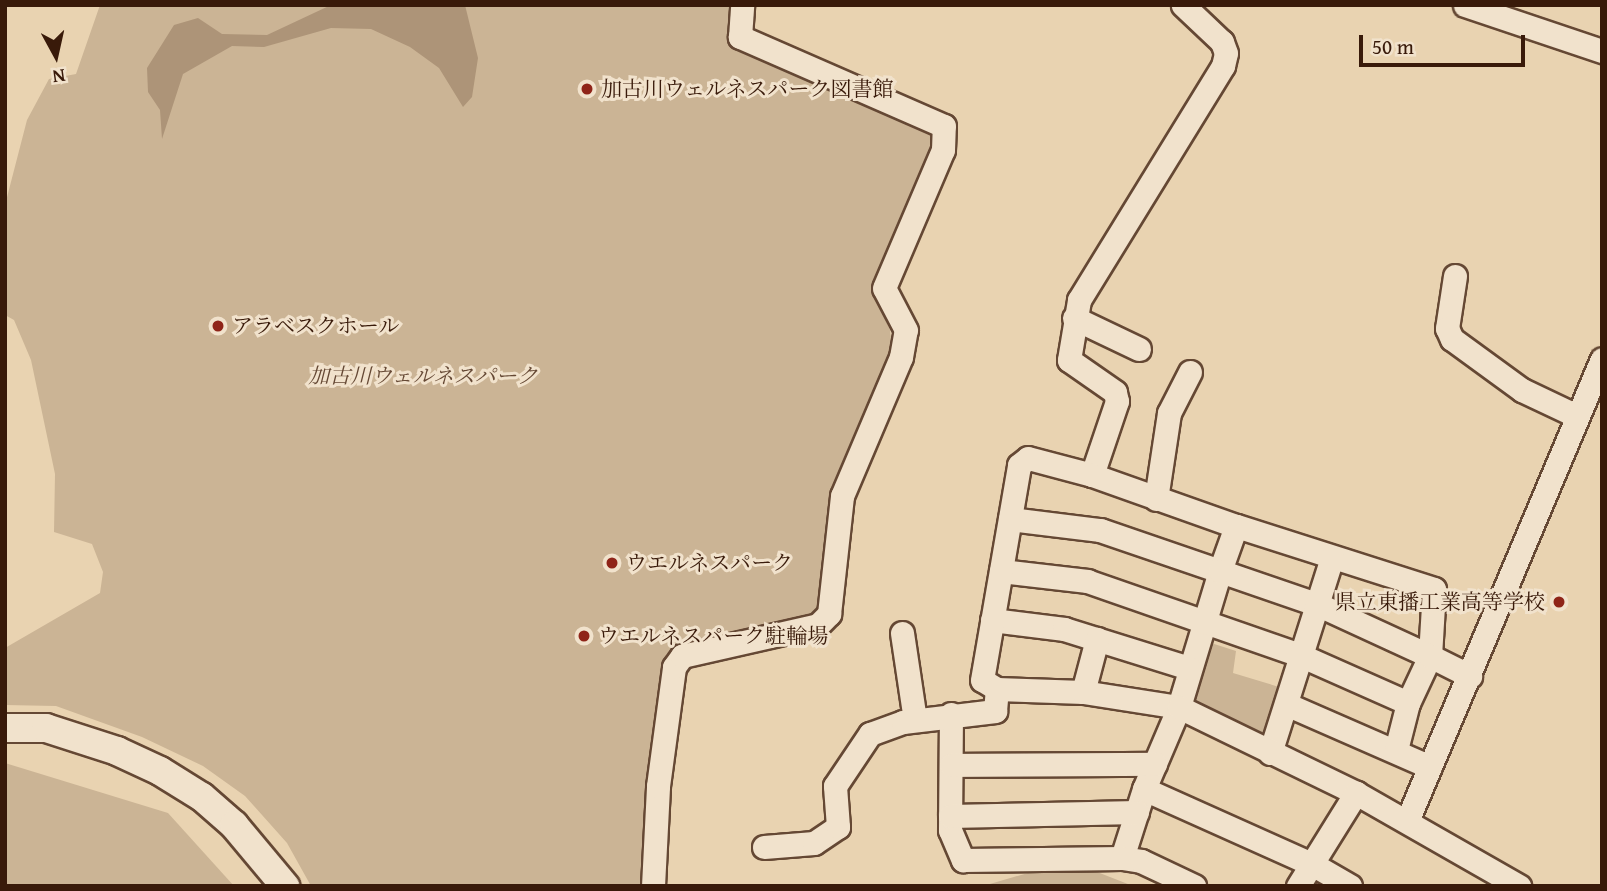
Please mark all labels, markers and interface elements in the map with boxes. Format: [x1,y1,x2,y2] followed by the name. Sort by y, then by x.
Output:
[21,21,91,91] north arrow
[1362,21,1528,65] scale bar
[1372,31,1414,62] text: 50 m
[51,62,67,92] text: N
[601,76,895,102] place label: 加古川ウェルネスパーク図書館
[579,81,595,97] marker: 加古川ウェルネスパーク図書館
[232,313,400,339] place label: アラベスクホール
[210,318,226,334] marker: アラベスクホール
[308,363,538,389] park label: 加古川ウェルネスパーク
[626,550,794,576] place label: ウエルネスパーク
[604,555,620,571] marker: ウエルネスパーク
[1335,589,1545,615] place label: 県立東播工業高等学校
[1551,594,1567,610] marker: 県立東播工業高等学校
[598,623,829,649] place label: ウエルネスパーク駐輪場
[576,628,592,644] marker: ウエルネスパーク駐輪場

